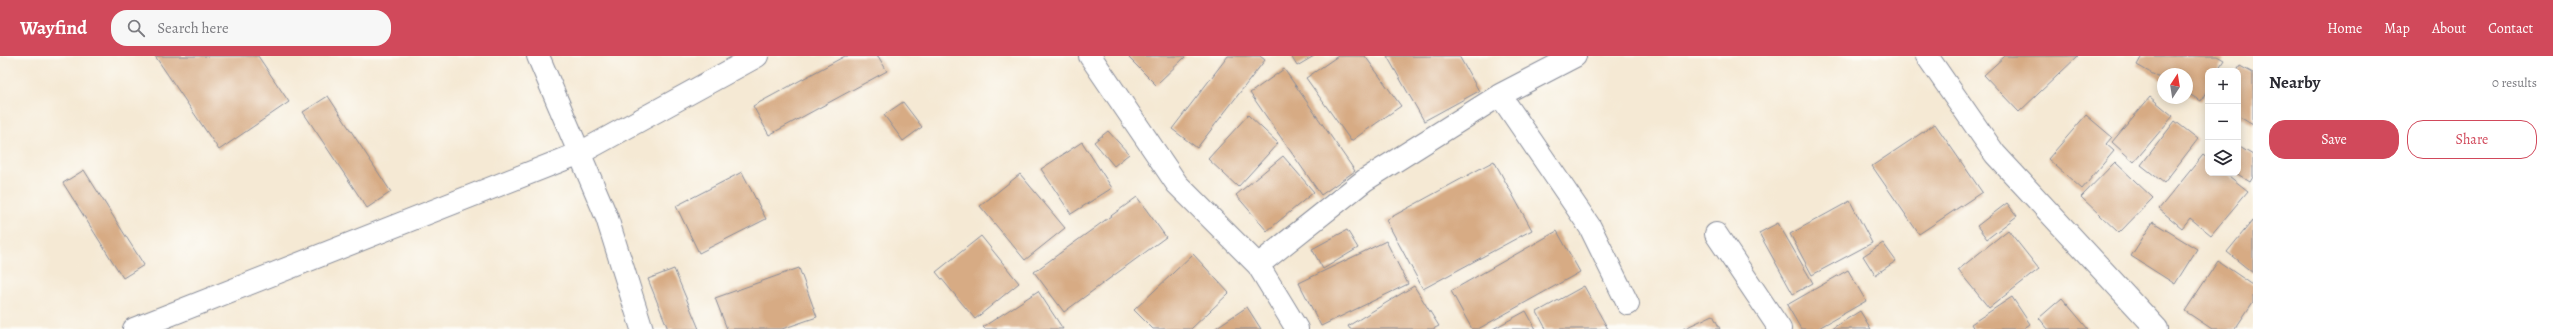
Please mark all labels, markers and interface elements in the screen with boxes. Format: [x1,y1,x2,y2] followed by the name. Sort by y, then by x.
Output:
[111,10,391,46] search box
[20,15,87,41] text: Wayfind
[125,17,147,39] icon: search
[157,18,229,38] text: Search here
[2327,19,2362,38] text: Home
[2384,19,2410,38] text: Map
[2432,19,2466,38] text: About
[2488,19,2533,38] text: Contact
[2157,68,2193,104] north arrow
[2205,68,2241,176] map controls
[2205,68,2241,104] button: +
[2269,71,2320,94] text: Nearby
[2492,74,2537,91] text: 0 results
[2205,104,2241,140] button: −
[2269,120,2399,159] button: Save
[2407,120,2537,159] button: Share
[2205,140,2241,176] button: layers

